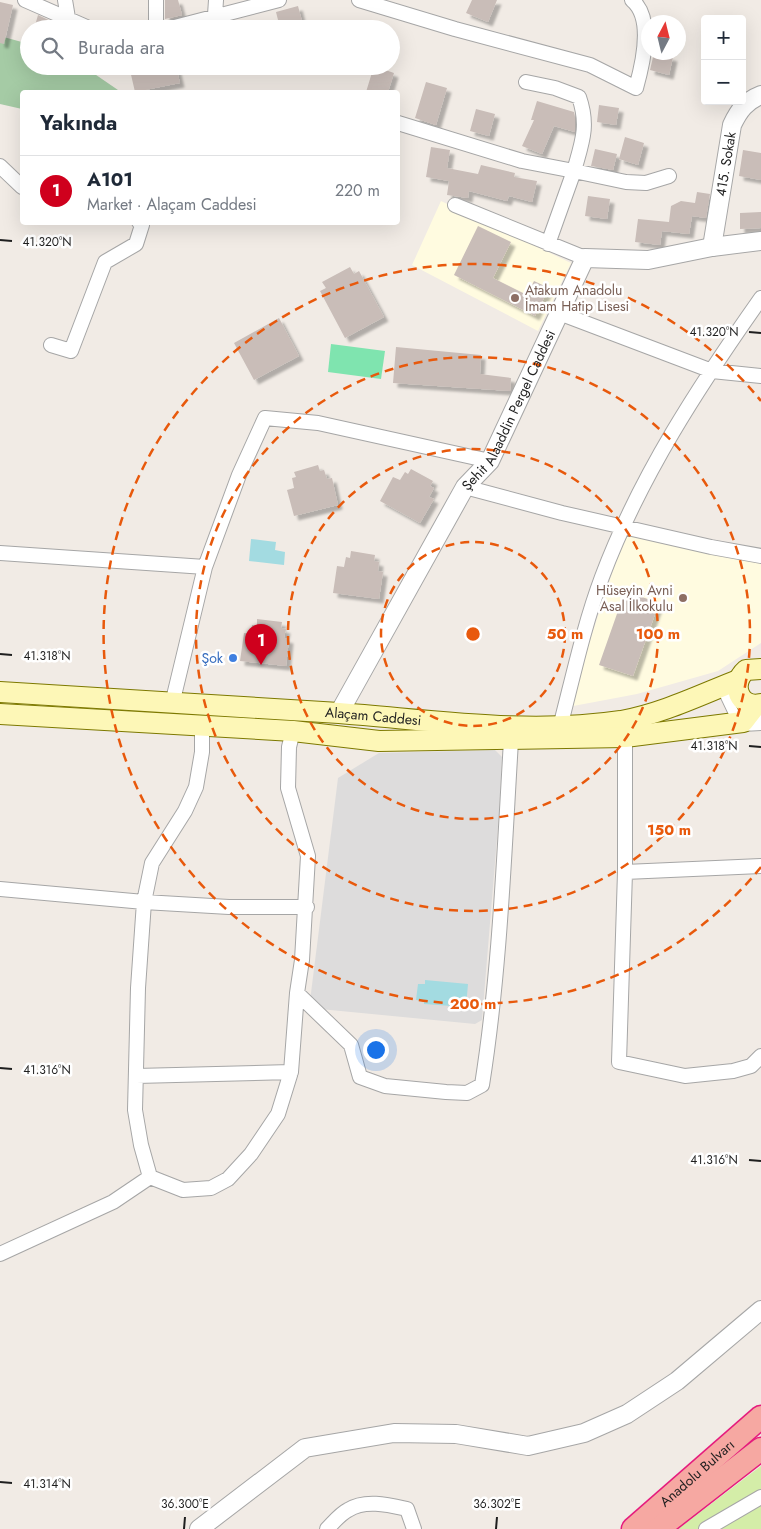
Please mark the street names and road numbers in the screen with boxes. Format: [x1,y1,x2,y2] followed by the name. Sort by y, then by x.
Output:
[710,129,741,198] street label: 415. Sokak
[457,327,560,495] street label: Şehit Alaaddin Pergel Caddesi
[324,702,422,730] street label: Alaçam Caddesi
[655,1435,739,1511] street label: Anadolu Bulvarı

